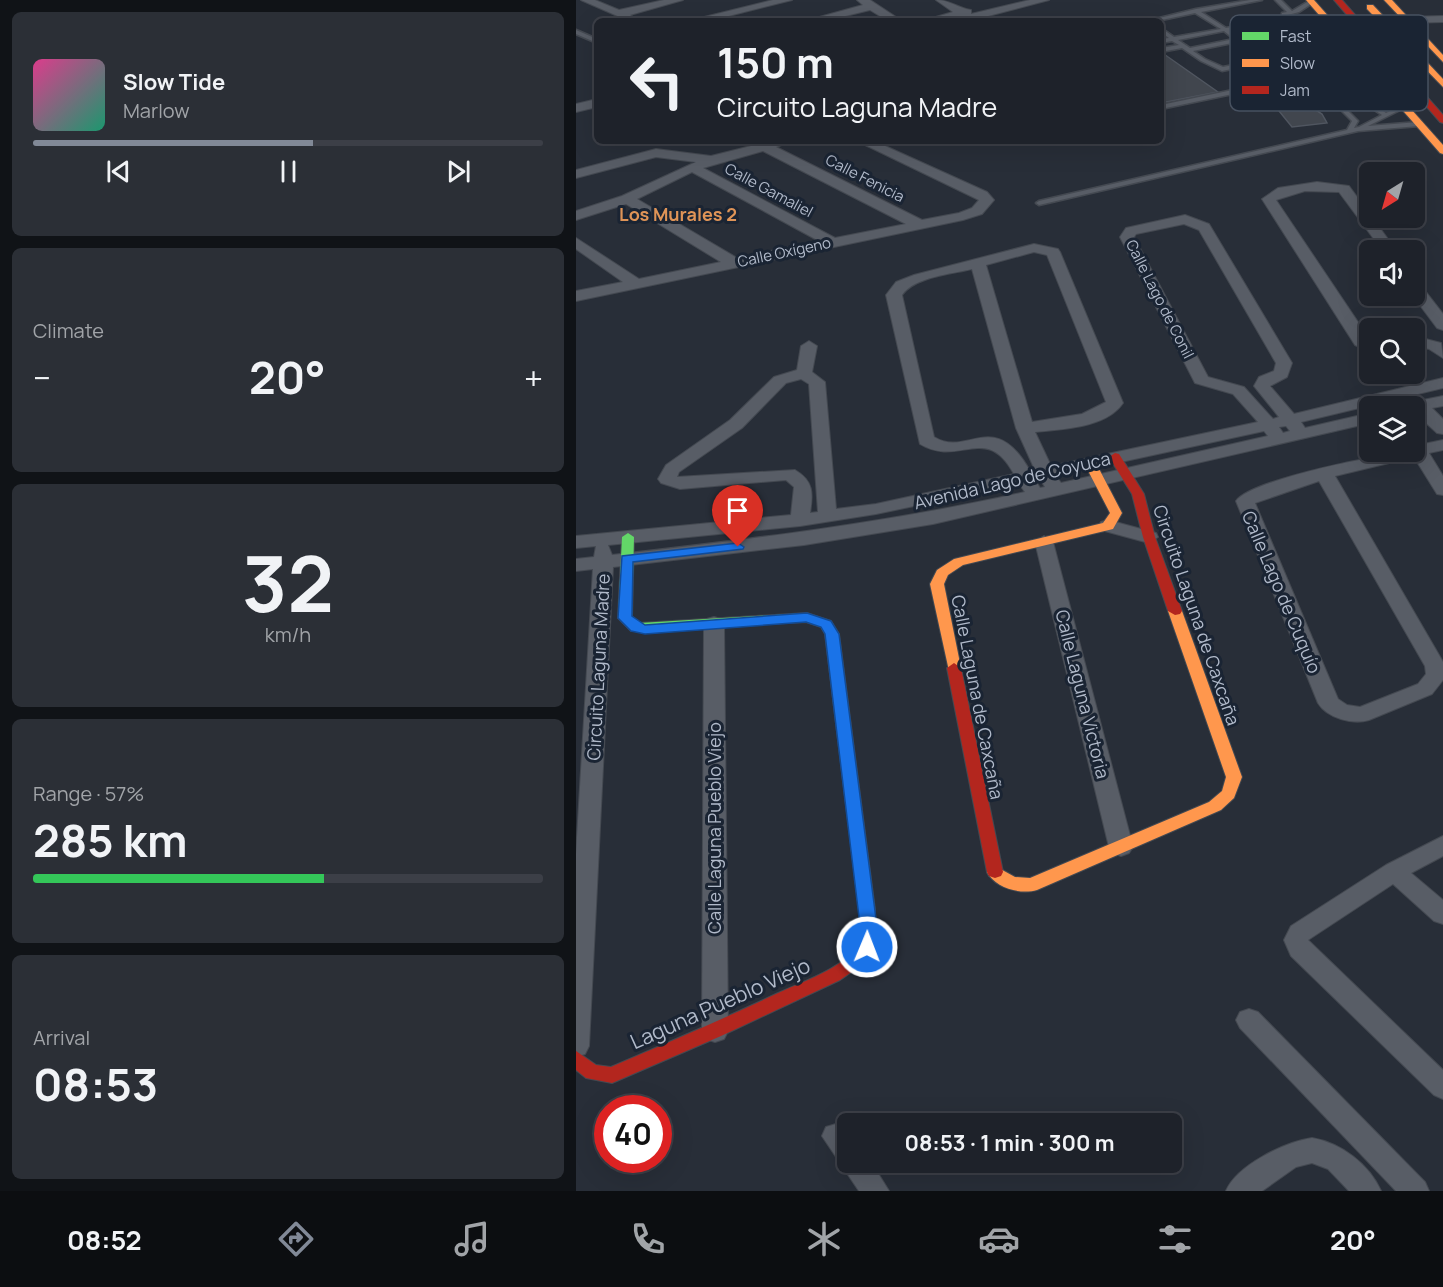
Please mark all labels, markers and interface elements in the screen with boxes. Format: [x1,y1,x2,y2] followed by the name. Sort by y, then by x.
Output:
[1230,15,1428,111] legend
[1280,25,1311,47] text: Fast
[717,33,834,91] text: 150 m
[618,42,696,120] icon: left
[1280,52,1315,74] text: Slow
[123,67,225,97] text: Slow Tide
[1280,79,1310,101] text: Jam
[717,88,997,125] text: Circuito Laguna Madre
[123,97,190,124] text: Marlow
[822,149,908,207] street label: Calle Fenicia
[102,155,135,188] icon: previous
[272,155,305,188] icon: pause
[442,155,475,188] icon: next
[721,158,817,222] street label: Calle Gamaliel
[1359,162,1425,228] north arrow
[1359,162,1425,462] map controls
[619,202,737,226] district label: Los Murales 2
[735,232,833,272] street label: Calle Oxígeno
[1121,236,1199,362] street label: Calle Lago de Conil
[1359,240,1425,306] button: sound
[33,317,104,344] text: Climate
[1359,318,1425,384] button: search
[249,346,326,408] text: 20°
[33,355,51,400] text: −
[524,355,543,400] text: +
[1359,396,1425,462] button: layers
[911,446,1113,514] street label: Avenida Lago de Coyuca
[712,485,763,547] pin
[721,494,754,527] icon: arrive
[1148,502,1246,728] street label: Circuito Laguna de Caxcaña
[1237,507,1327,677] street label: Calle Lago de Cuquío
[242,529,334,635] text: 32
[581,573,615,761] street label: Circuito Laguna Madre
[946,593,1010,801] street label: Calle Laguna de Caxcaña
[1050,607,1116,781] street label: Calle Laguna Victoria
[265,621,311,648] text: km/h
[702,722,726,934] street label: Calle Laguna Pueblo Viejo
[33,780,144,807] text: Range · 57%
[33,809,187,871] text: 285 km
[835,915,899,979] position arrow
[626,951,814,1055] street label: Laguna Pueblo Viejo
[33,1024,90,1051] text: Arrival
[33,1053,158,1115] text: 08:53
[594,1095,672,1173] speed limit sign: 40
[904,1128,1115,1158] text: 08:53 · 1 min · 300 m
[275,1218,317,1260] icon: directions
[451,1218,493,1260] icon: music
[627,1218,669,1260] icon: phone
[803,1218,845,1260] icon: climate
[978,1218,1020,1260] icon: car
[1154,1218,1196,1260] icon: filters
[67,1221,142,1258] text: 08:52
[1330,1221,1376,1258] text: 20°

